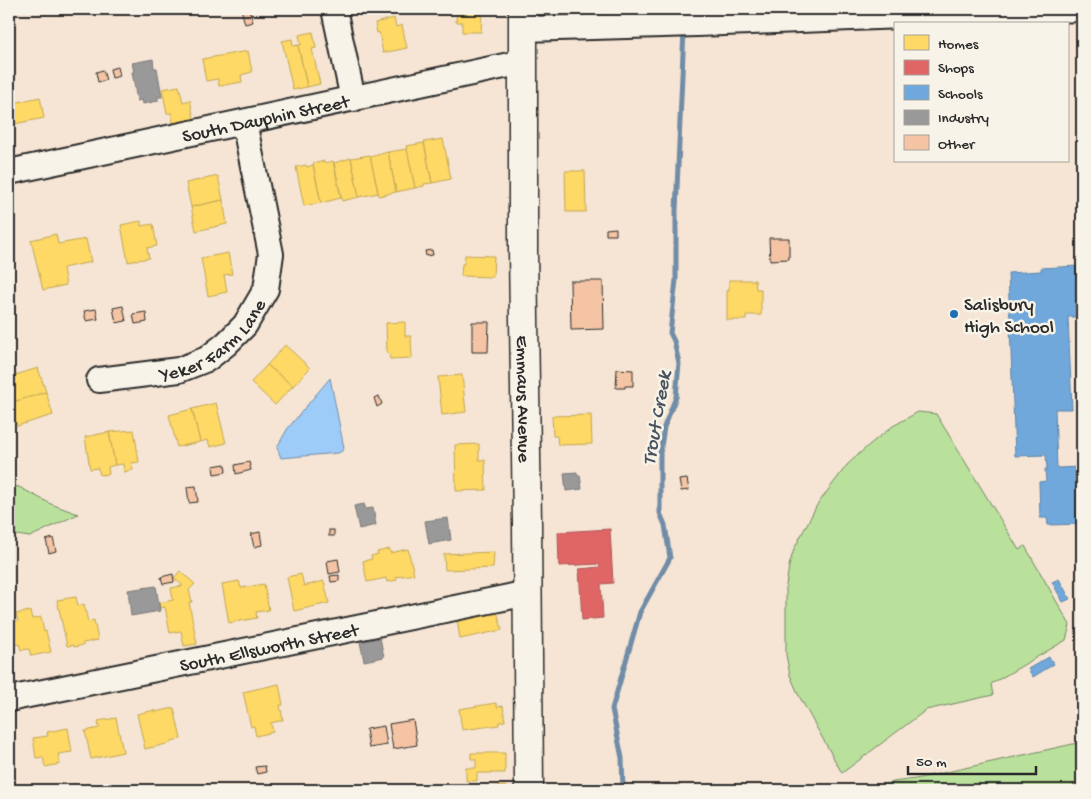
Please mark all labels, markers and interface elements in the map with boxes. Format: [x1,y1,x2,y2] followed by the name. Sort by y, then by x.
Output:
[894,22,1068,162] legend
[938,36,979,54] text: Homes
[938,60,974,78] text: Shops
[938,86,983,104] text: Schools
[180,91,354,150] street label: South Dauphin Street
[938,110,990,128] text: Industry
[938,136,976,154] text: Other
[964,295,1054,340] place label: Salisbury High School
[157,296,273,388] street label: Yeker Farm Lane
[948,308,960,320] marker: Salisbury High School
[509,335,534,463] street label: Emmaus Avenue
[639,368,678,467] water label: Trout Creek
[178,619,363,679] street label: South Ellsworth Street
[908,744,1036,776] scale bar
[916,754,947,772] text: 50 m

